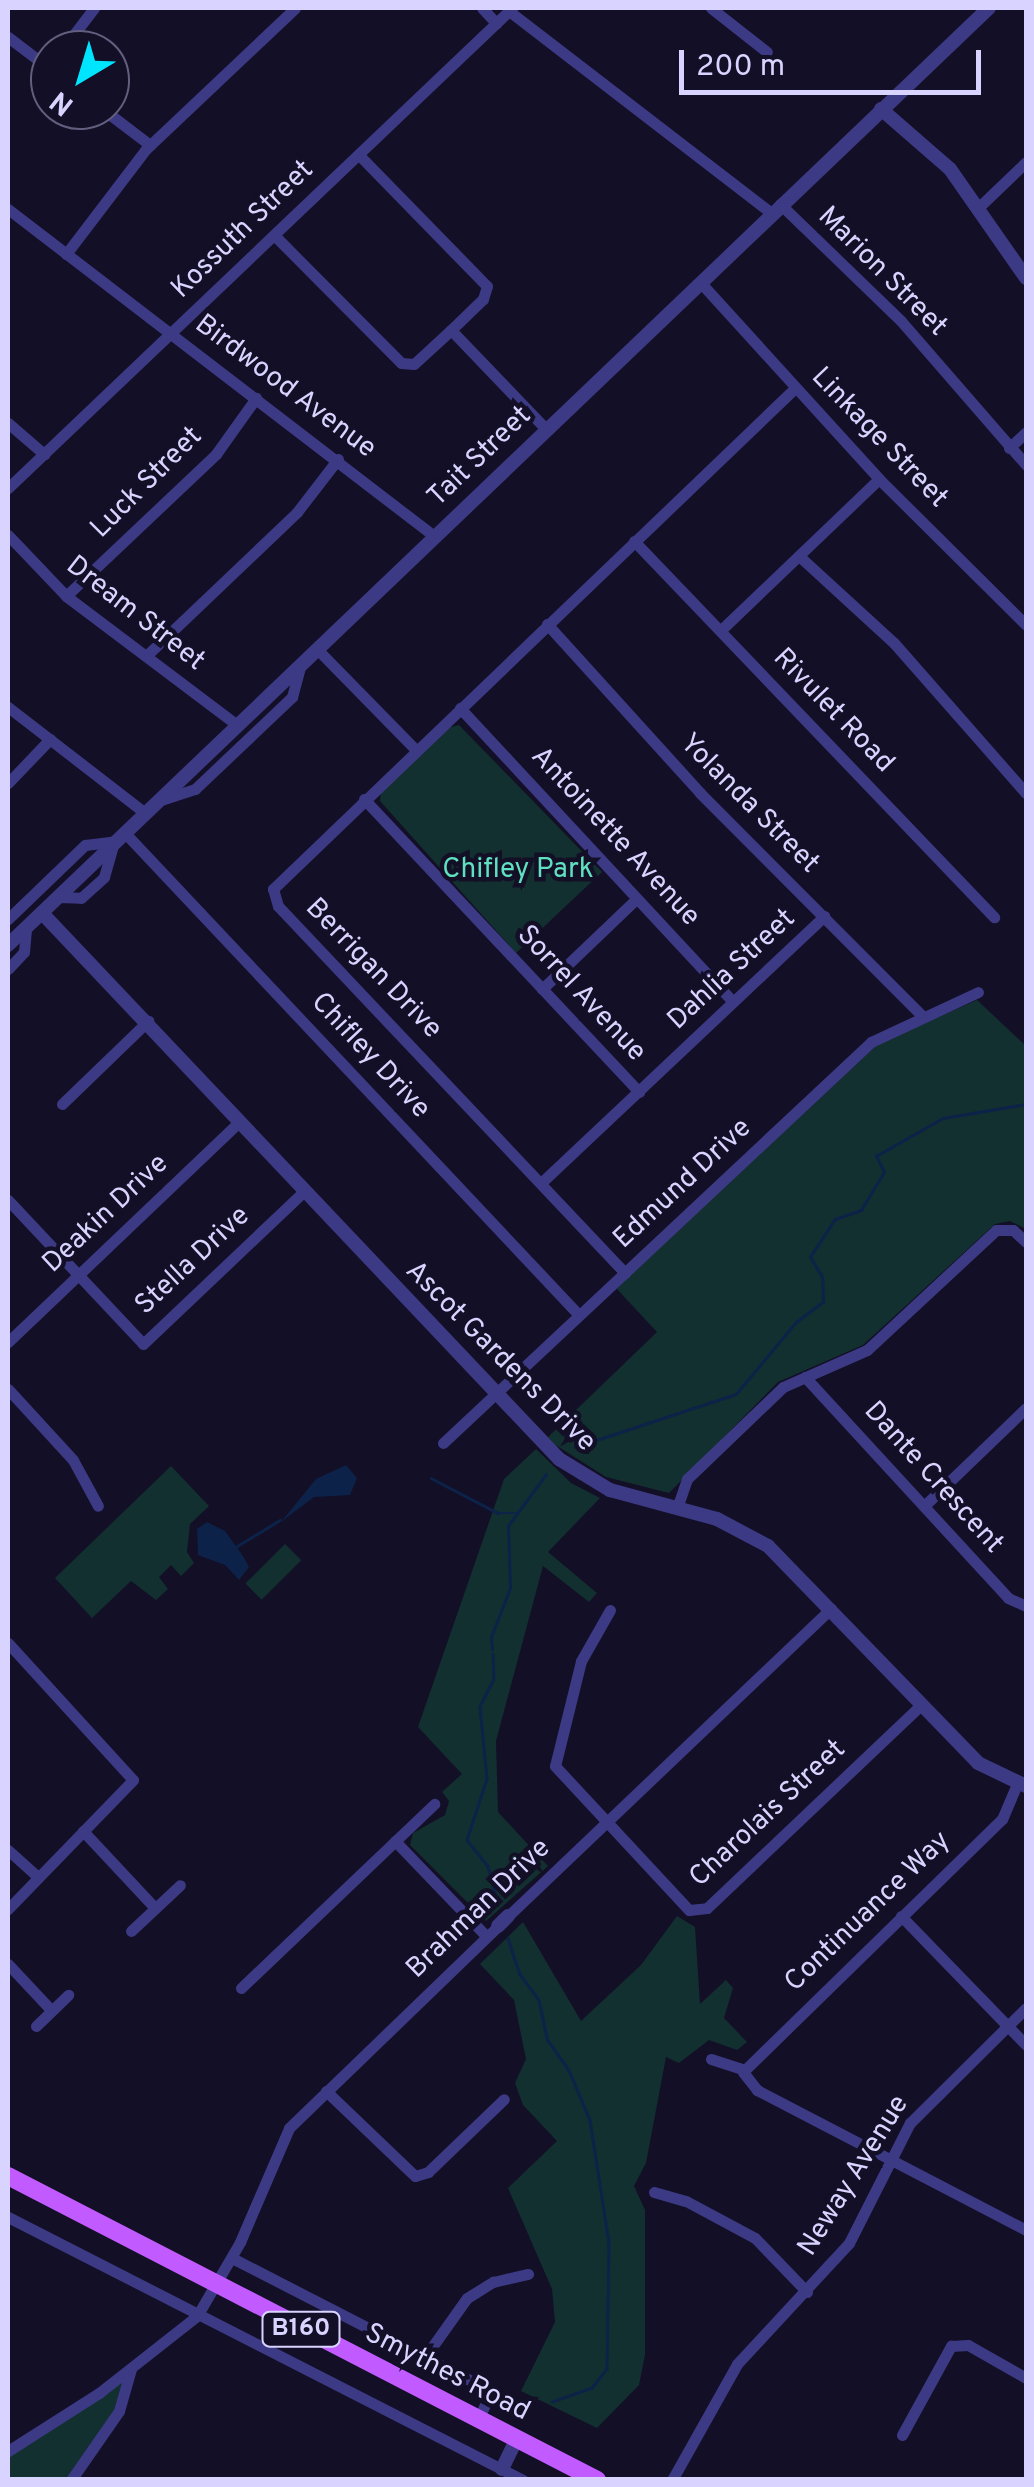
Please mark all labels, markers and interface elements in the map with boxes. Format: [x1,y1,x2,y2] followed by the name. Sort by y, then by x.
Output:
[30,30,130,130] north arrow
[684,30,986,92] scale bar
[696,49,785,86] text: 200 m
[44,82,82,122] text: N
[165,154,321,306] street label: Kossuth Street
[810,200,954,344] street label: Marion Street
[187,308,383,466] street label: Birdwood Avenue
[804,361,954,515] street label: Linkage Street
[421,400,539,514] street label: Tait Street
[84,420,210,546] street label: Luck Street
[59,549,211,679] street label: Dream Street
[765,642,901,780] street label: Rivulet Road
[672,727,826,881] street label: Yolanda Street
[523,740,707,934] street label: Antoinette Avenue
[442,853,594,887] park label: Chifley Park
[298,892,448,1046] street label: Berrigan Drive
[661,902,803,1038] street label: Dahlia Street
[509,918,653,1070] street label: Sorrel Avenue
[303,986,437,1126] street label: Chifley Drive
[607,1112,759,1256] street label: Edmund Drive
[36,1147,176,1281] street label: Deakin Drive
[129,1200,257,1322] street label: Stella Drive
[398,1255,602,1459] street label: Ascot Gardens Drive
[856,1395,1010,1561] street label: Dante Crescent
[683,1733,853,1895] street label: Charolais Street
[778,1824,958,2000] street label: Continuance Way
[400,1832,558,1986] street label: Brahman Drive
[791,2089,917,2263] street label: Neway Avenue
[261,2309,341,2349] road number: B160
[359,2317,535,2429] street label: Smythes Road

